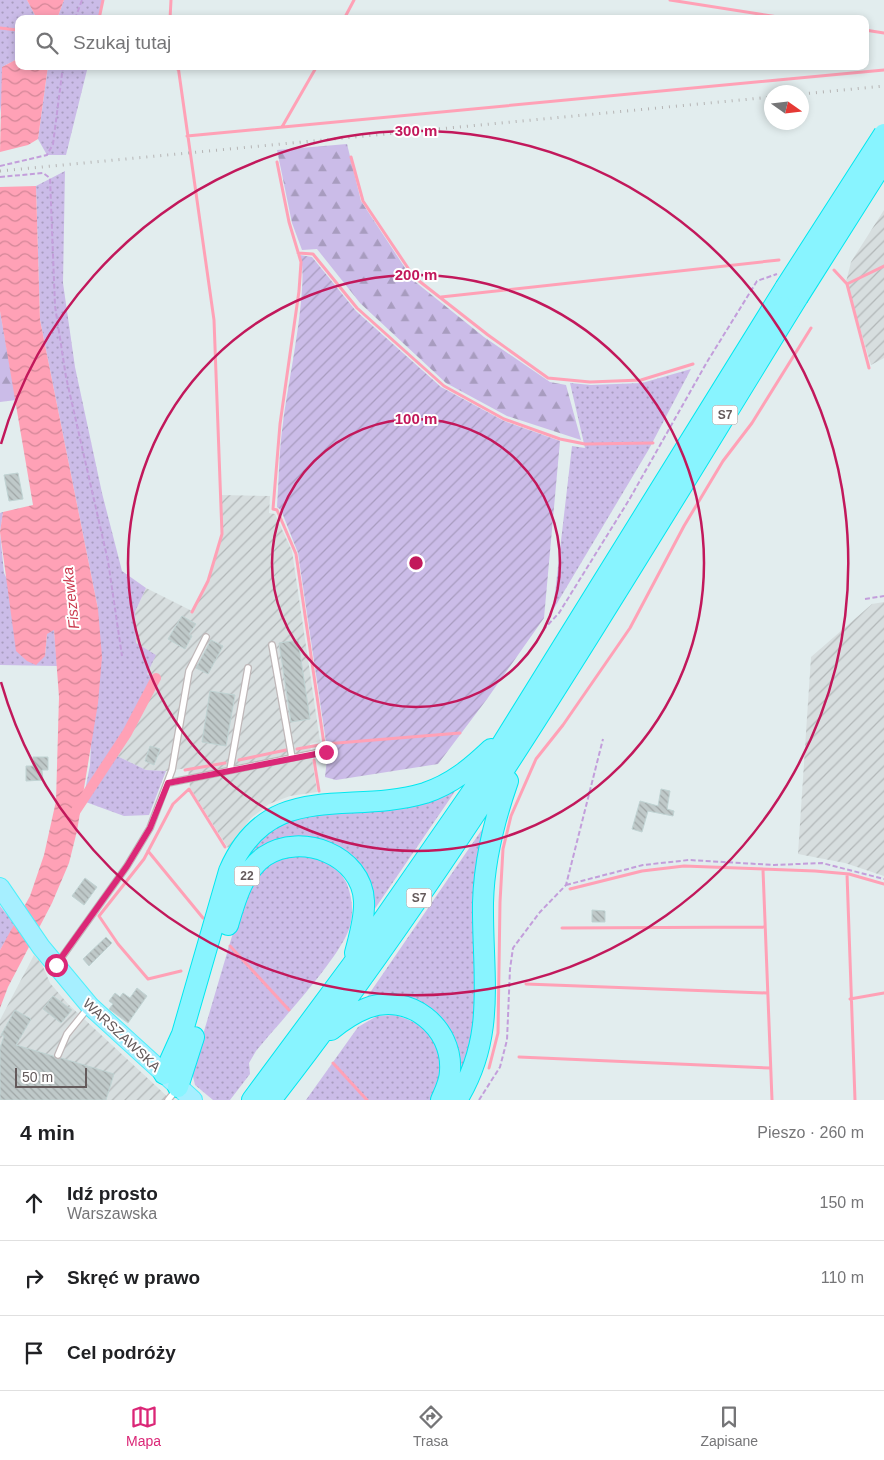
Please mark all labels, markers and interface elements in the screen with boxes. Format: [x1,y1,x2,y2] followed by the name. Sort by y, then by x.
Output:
[15,15,869,70] search box
[33,29,61,57] icon: search
[73,32,171,53] text: Szukaj tutaj
[764,85,809,130] north arrow
[395,122,437,139] text: 300 m
[395,266,437,283] text: 200 m
[712,406,738,424] road number: S7
[395,410,437,427] text: 100 m
[407,554,425,572] centre of rings
[59,566,82,630] water label: Fiszewka
[315,741,338,764] route end
[234,866,260,886] road number: 22
[406,888,432,908] road number: S7
[45,954,68,977] route start
[80,995,165,1075] street label: WARSZAWSKA
[15,1065,88,1088] scale bar
[22,1069,53,1085] text: 50 m
[20,1121,75,1144] text: 4 min
[757,1124,864,1141] text: Pieszo · 260 m
[67,1183,158,1204] text: Idź prosto
[20,1189,48,1217] icon: ahead
[820,1194,864,1211] text: 150 m
[67,1205,157,1222] text: Warszawska
[20,1264,48,1292] icon: right
[67,1267,200,1288] text: Skręć w prawo
[821,1269,864,1286] text: 110 m
[20,1339,48,1367] icon: arrive
[67,1342,176,1363] text: Cel podróży
[126,1403,161,1449] tab: Mapa
[413,1403,448,1449] tab: Trasa
[700,1403,758,1449] tab: Zapisane

